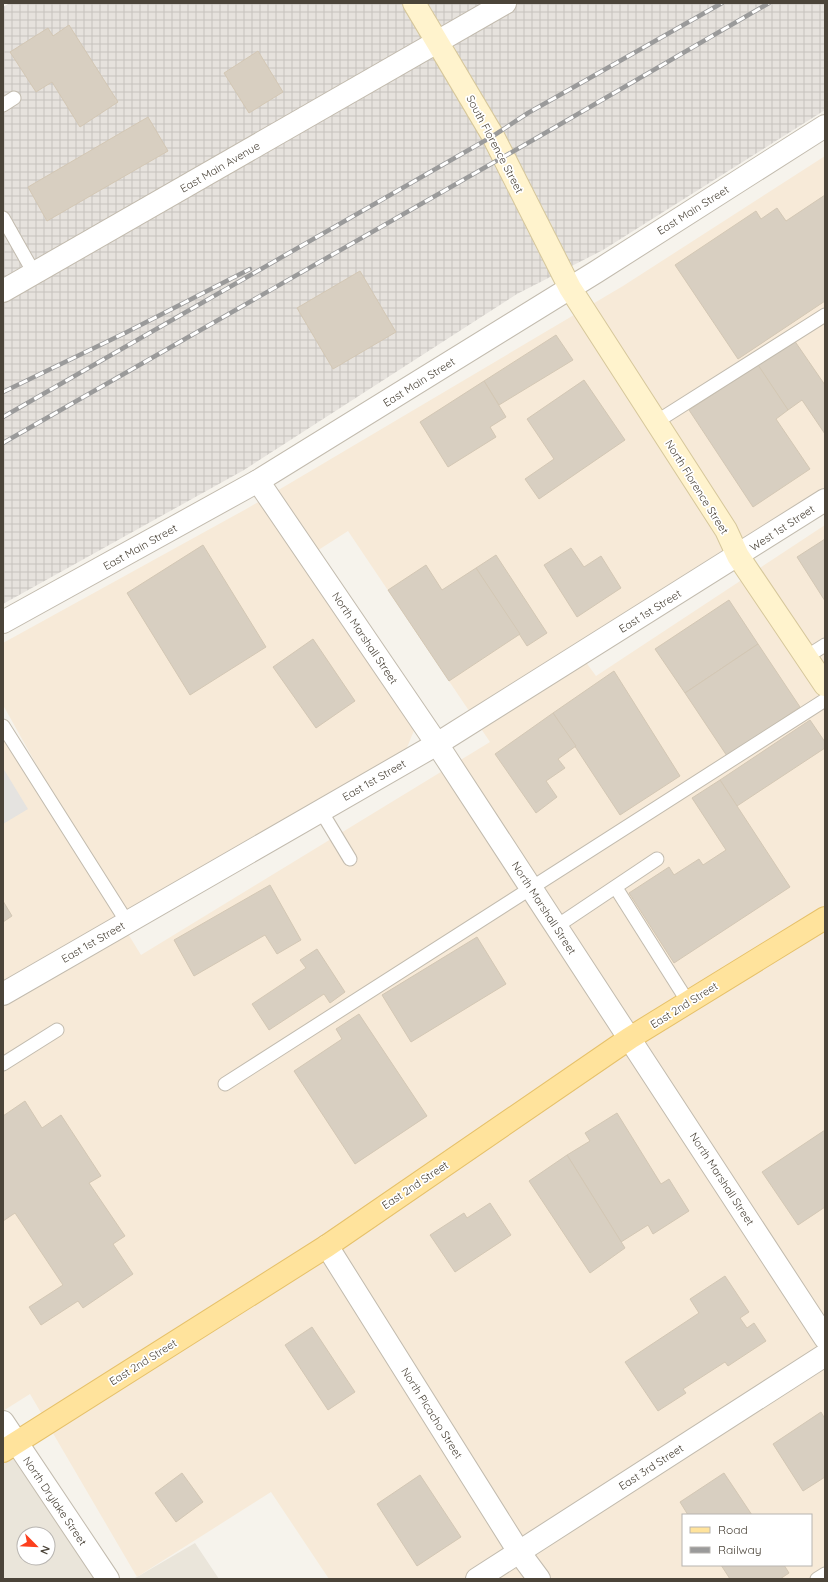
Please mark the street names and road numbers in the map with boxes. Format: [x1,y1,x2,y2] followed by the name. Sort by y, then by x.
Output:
[463,93,527,196] street label: South Florence Street
[178,138,262,196] street label: East Main Avenue
[654,182,732,238] street label: East Main Street
[380,354,458,410] street label: East Main Street
[662,437,732,537] street label: North Florence Street
[747,502,817,554] street label: West 1st Street
[101,521,180,573] street label: East Main Street
[616,586,684,636] street label: East 1st Street
[329,589,401,687] street label: North Marshall Street
[340,756,408,804] street label: East 1st Street
[509,859,579,957] street label: North Marshall Street
[59,918,127,966] street label: East 1st Street
[648,979,721,1031] street label: East 2nd Street
[687,1130,757,1228] street label: North Marshall Street
[379,1158,451,1212] street label: East 2nd Street
[107,1336,180,1388] street label: East 2nd Street
[398,1365,466,1461] street label: North Picacho Street
[616,1441,686,1493] street label: East 3rd Street
[20,1454,90,1548] street label: North Drylake Street

